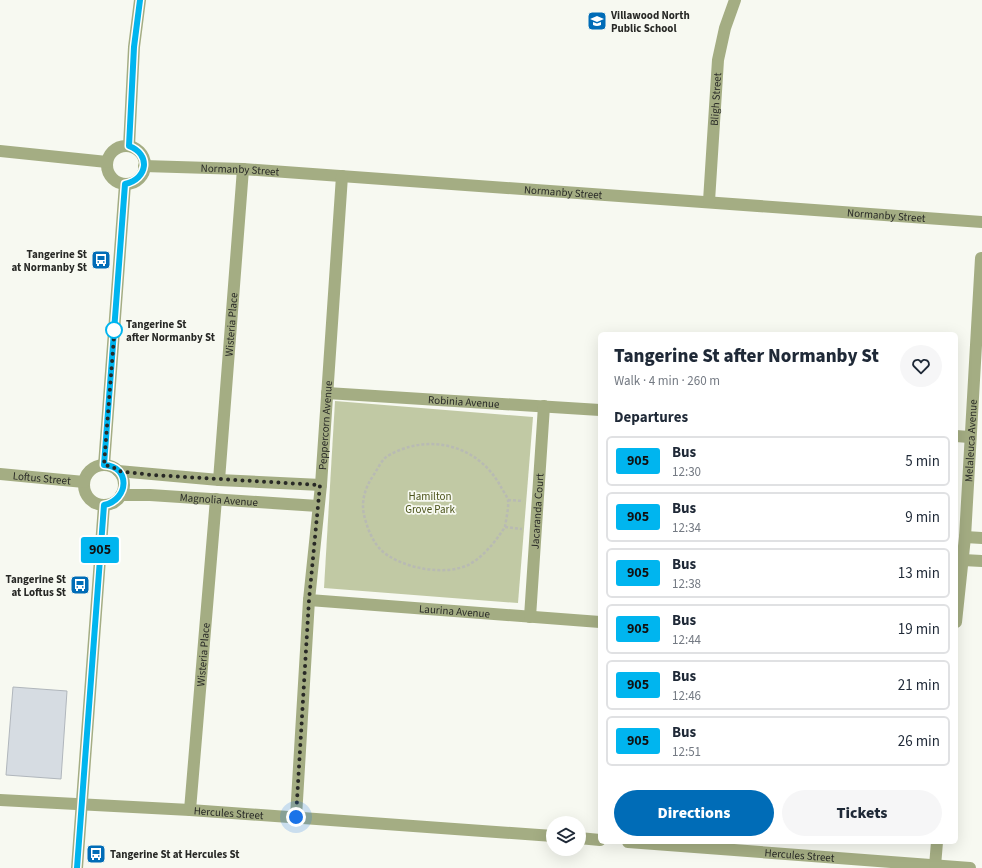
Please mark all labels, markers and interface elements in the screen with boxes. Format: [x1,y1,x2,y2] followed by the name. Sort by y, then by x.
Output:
[610,8,690,36] place label: Villawood North Public School
[586,10,608,32] school or university icon: Villawood North Public School
[707,72,725,126] street label: Bligh Street
[200,161,280,180] street label: Normanby Street
[523,182,603,203] street label: Normanby Street
[847,205,926,226] street label: Normanby Street
[12,247,88,275] place label: Tangerine St at Normanby St
[90,249,112,271] bus stop icon: Tangerine St at Normanby St
[222,292,241,357] street label: Wisteria Place
[126,317,216,345] place label: Tangerine St after Normanby St
[105,321,123,339] marker: Tangerine St after Normanby St
[614,343,879,370] text: Tangerine St after Normanby St
[900,345,942,387] button: heart
[614,372,720,390] text: Walk · 4 min · 260 m
[315,379,336,470] street label: Peppercorn Avenue
[428,392,500,412] street label: Robinia Avenue
[961,398,981,482] street label: Melaleuca Avenue
[614,407,688,428] text: Departures
[672,442,696,463] text: Bus
[627,451,649,471] text: 905
[905,451,940,472] text: 5 min
[672,463,701,481] text: 12:30
[12,468,72,489] street label: Loftus Street
[528,473,548,550] street label: Jacaranda Court
[405,489,455,517] park label: Hamilton Grove Park
[179,490,259,510] street label: Magnolia Avenue
[672,498,696,519] text: Bus
[627,507,649,527] text: 905
[905,507,940,528] text: 9 min
[672,519,701,537] text: 12:34
[77,537,123,563] line badge: 905
[89,540,111,560] text: 905
[672,554,696,575] text: Bus
[627,563,649,583] text: 905
[898,563,940,584] text: 13 min
[6,572,67,600] place label: Tangerine St at Loftus St
[69,574,91,596] bus stop icon: Tangerine St at Loftus St
[672,575,701,593] text: 12:38
[418,601,491,622] street label: Laurina Avenue
[672,610,696,631] text: Bus
[627,619,649,639] text: 905
[898,619,940,640] text: 19 min
[193,622,214,687] street label: Wisteria Place
[672,631,701,649] text: 12:44
[672,666,696,687] text: Bus
[627,675,649,695] text: 905
[898,675,940,696] text: 21 min
[672,687,701,705] text: 12:46
[672,722,696,743] text: Bus
[627,731,649,751] text: 905
[898,731,940,752] text: 26 min
[672,743,701,761] text: 12:51
[614,790,774,836] button: Directions
[782,790,942,836] button: Tickets
[193,803,264,823] street label: Hercules Street
[286,807,306,827] your location
[546,816,586,856] map controls
[546,816,586,856] button: layers
[85,843,107,865] bus stop icon: Tangerine St at Hercules St
[764,845,835,866] street label: Hercules Street
[110,847,240,862] place label: Tangerine St at Hercules St

